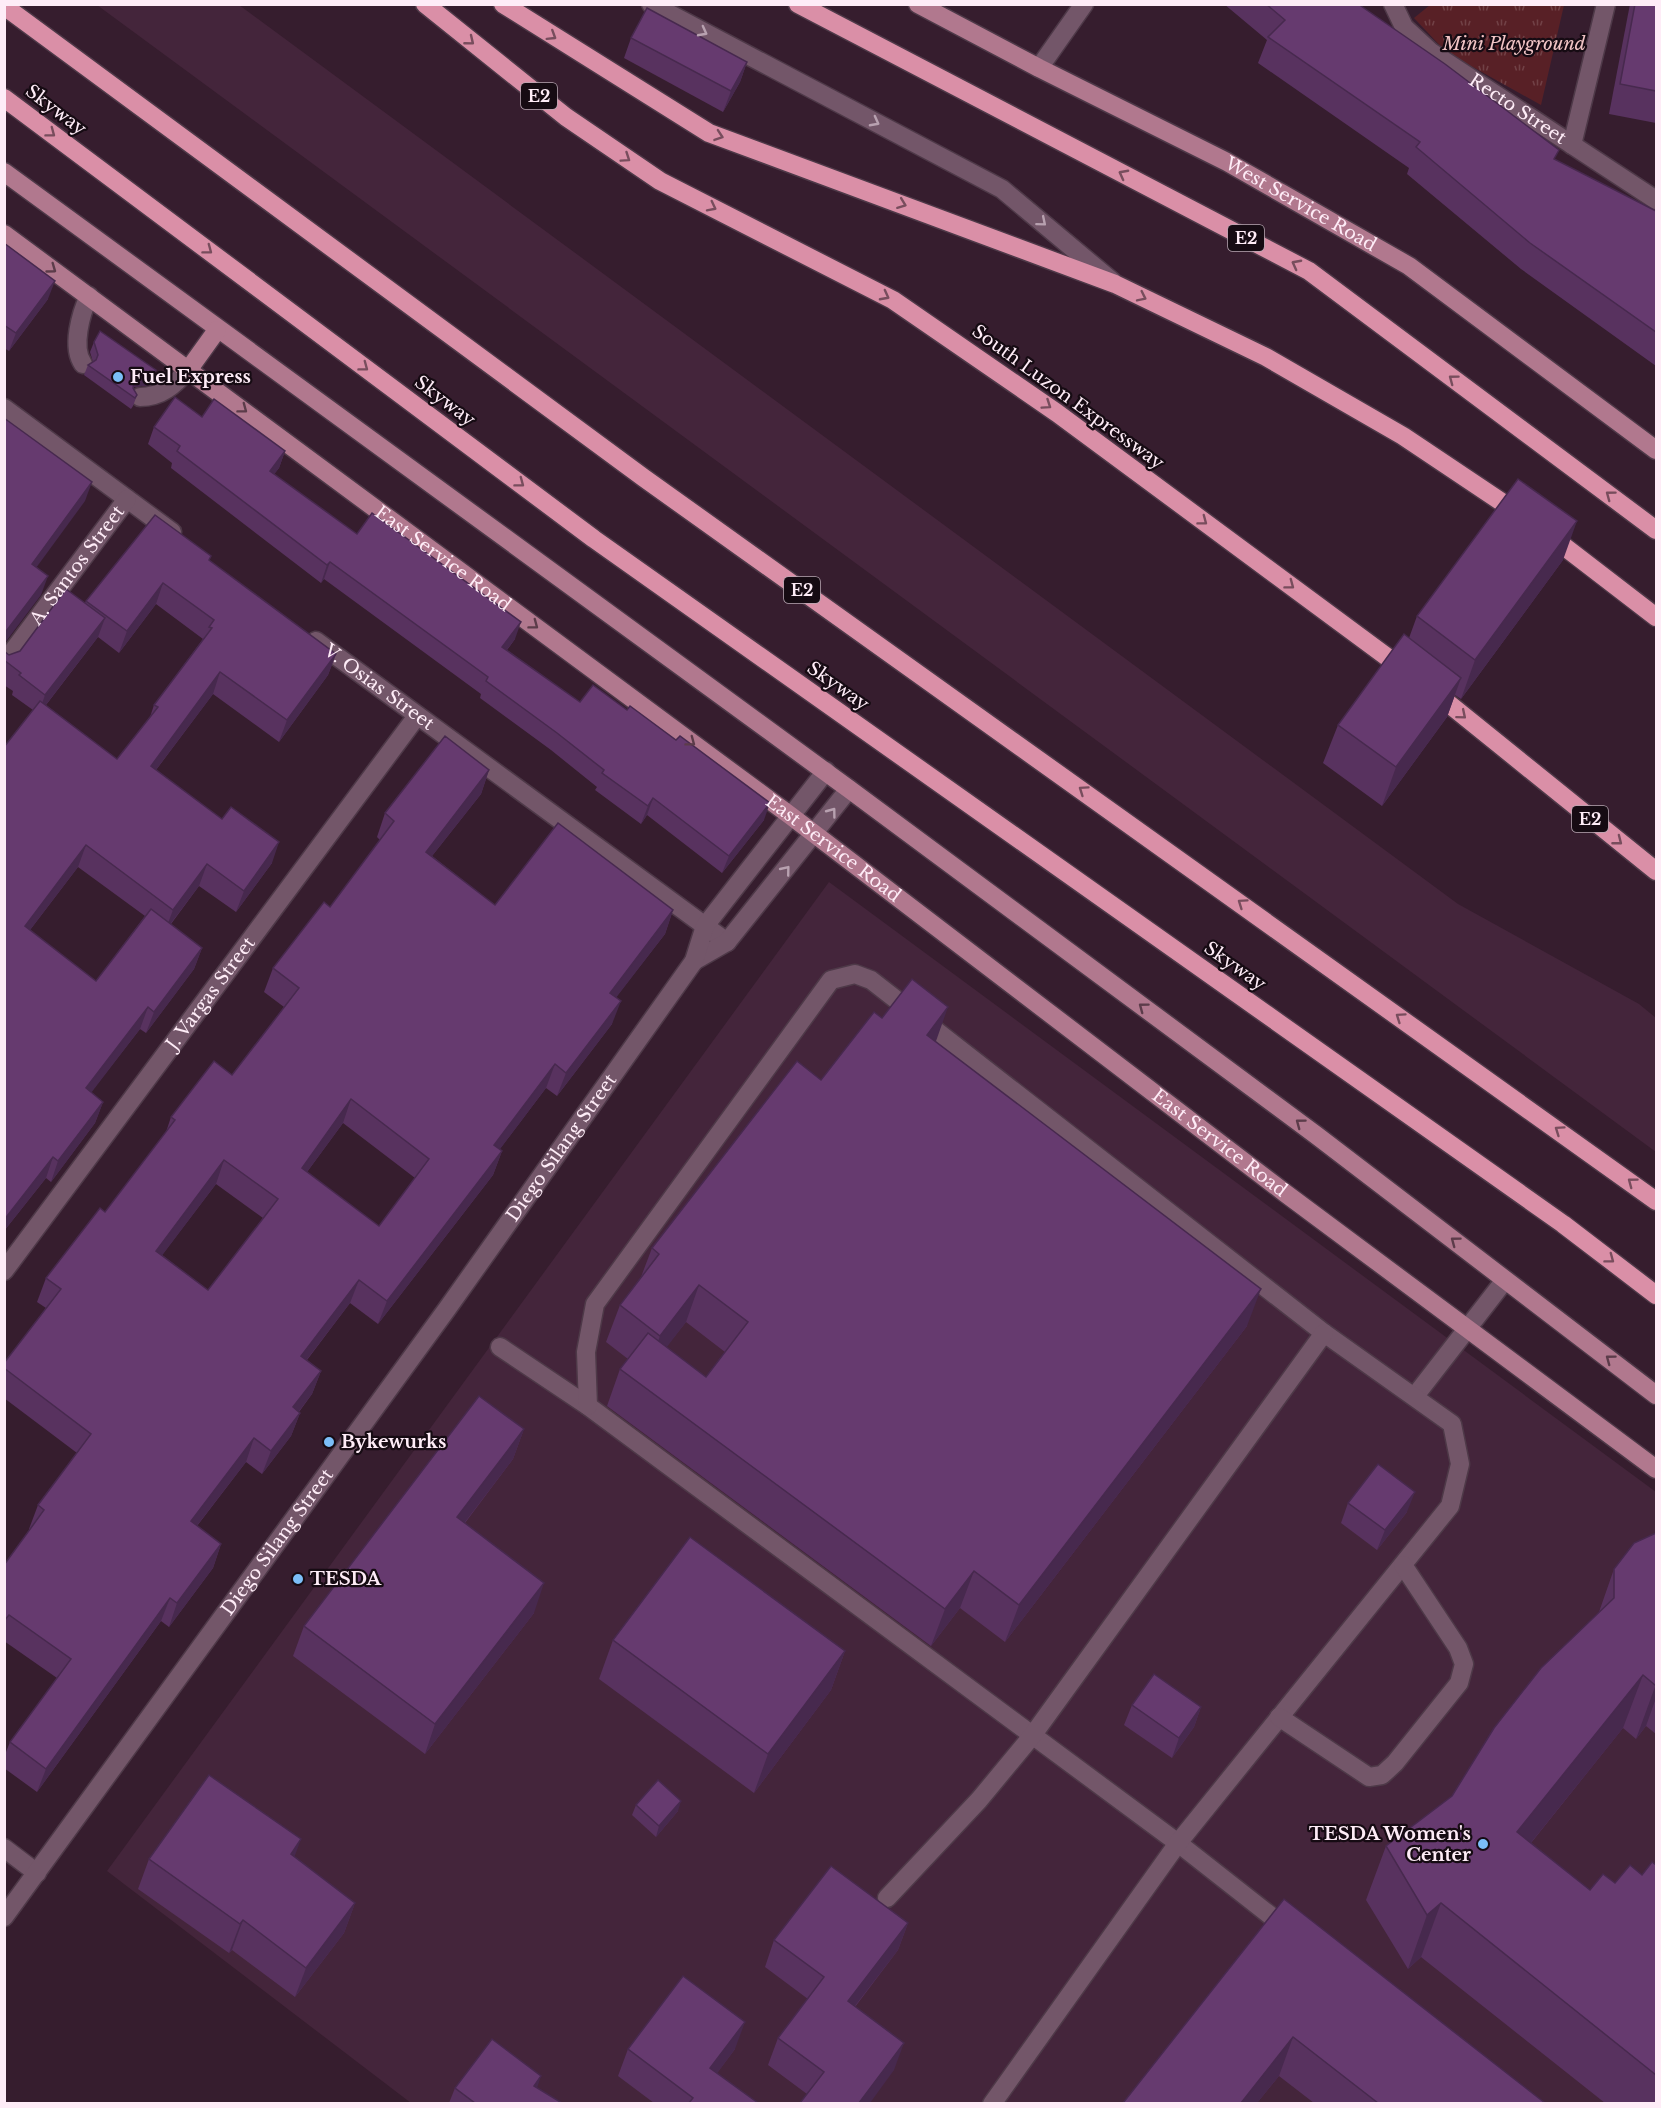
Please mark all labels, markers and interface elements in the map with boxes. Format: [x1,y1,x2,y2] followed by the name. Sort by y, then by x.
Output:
[697,25,707,36] one-way arrow
[546,28,556,40] one-way arrow
[1442,33,1586,55] park label: Mini Playground
[463,34,474,45] one-way arrow
[1465,69,1571,149] street label: Recto Street
[21,80,91,140] street label: Skyway
[521,83,557,109] road number: E2
[869,115,880,127] one-way arrow
[45,126,56,137] one-way arrow
[713,129,724,141] one-way arrow
[619,151,630,162] one-way arrow
[1220,152,1380,256] street label: West Service Road
[1118,170,1129,181] one-way arrow
[896,197,907,209] one-way arrow
[705,200,716,211] one-way arrow
[1035,215,1046,226] one-way arrow
[1228,225,1264,251] road number: E2
[201,243,212,254] one-way arrow
[1291,260,1302,271] one-way arrow
[45,261,56,272] one-way arrow
[879,289,890,300] one-way arrow
[1136,290,1147,302] one-way arrow
[968,320,1169,474] street label: South Luzon Expressway
[357,359,368,370] one-way arrow
[130,366,251,388] place label: Fuel Express
[111,370,125,384] marker: Fuel Express
[410,371,480,431] street label: Skyway
[1449,375,1460,386] one-way arrow
[1040,398,1051,409] one-way arrow
[236,402,247,413] one-way arrow
[513,476,524,487] one-way arrow
[1605,491,1616,502] one-way arrow
[25,501,129,630] street label: A. Santos Street
[371,501,515,616] street label: East Service Road
[1197,514,1208,525] one-way arrow
[784,577,820,603] road number: E2
[1283,578,1294,589] one-way arrow
[528,618,539,629] one-way arrow
[319,639,439,735] street label: V. Osias Street
[803,657,874,716] street label: Skyway
[1455,708,1466,719] one-way arrow
[684,734,695,745] one-way arrow
[1078,786,1089,797] one-way arrow
[761,790,905,907] street label: East Service Road
[1572,806,1608,832] road number: E2
[825,807,836,818] one-way arrow
[1612,834,1623,845] one-way arrow
[779,866,790,877] one-way arrow
[1237,899,1248,910] one-way arrow
[160,932,260,1056] street label: J. Vargas Street
[1200,937,1271,996] street label: Skyway
[1139,1003,1150,1014] one-way arrow
[1396,1013,1407,1024] one-way arrow
[502,1069,621,1226] street label: Diego Silang Street
[1148,1085,1291,1202] street label: East Service Road
[1296,1119,1307,1130] one-way arrow
[1555,1126,1566,1137] one-way arrow
[1627,1179,1638,1190] one-way arrow
[1451,1238,1462,1249] one-way arrow
[1603,1252,1614,1263] one-way arrow
[1606,1356,1617,1367] one-way arrow
[341,1431,446,1453] place label: Bykewurks
[322,1435,336,1449] marker: Bykewurks
[217,1464,338,1620] street label: Diego Silang Street
[310,1568,383,1590] place label: TESDA
[291,1572,305,1586] marker: TESDA
[1309,1823,1471,1866] place label: TESDA Women's Center
[1476,1837,1490,1851] marker: TESDA Women's Center

